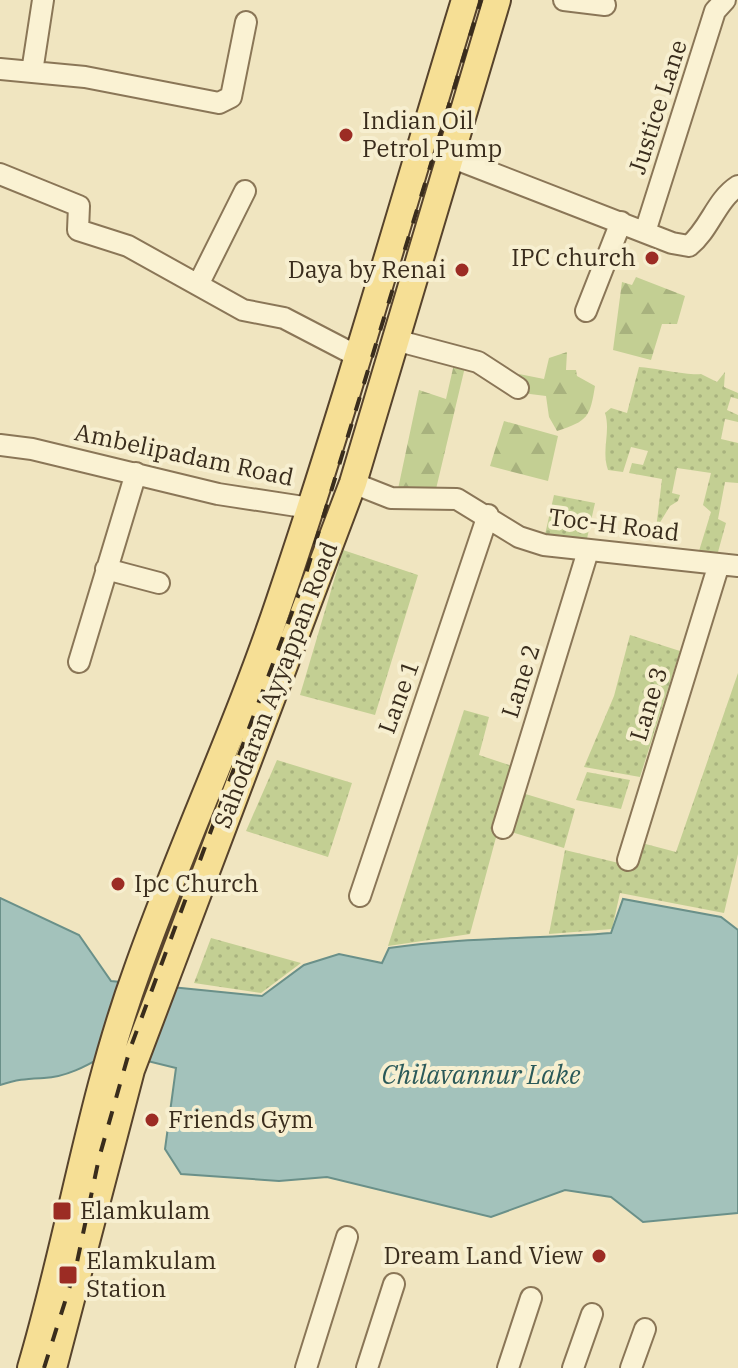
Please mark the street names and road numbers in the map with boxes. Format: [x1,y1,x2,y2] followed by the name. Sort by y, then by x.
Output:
[620,35,694,178] street label: Justice Lane
[72,415,297,493] street label: Ambelipadam Road
[547,500,681,548] street label: Toc-H Road
[206,537,345,832] street label: Sahodaran Ayyappan Road
[493,640,547,722] street label: Lane 2
[370,656,426,738] street label: Lane 1
[622,663,674,745] street label: Lane 3

